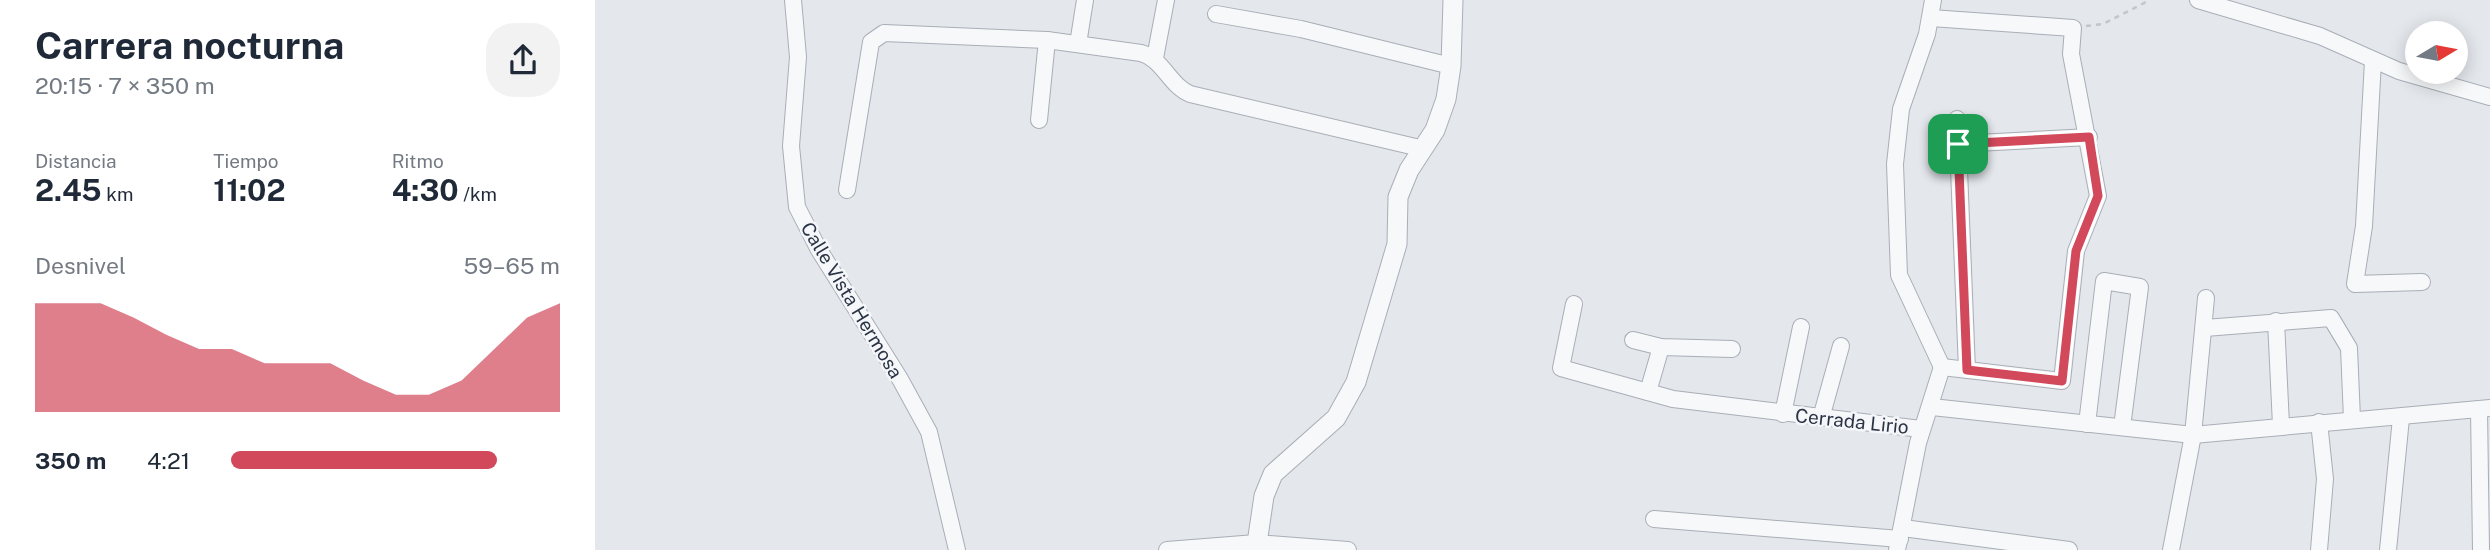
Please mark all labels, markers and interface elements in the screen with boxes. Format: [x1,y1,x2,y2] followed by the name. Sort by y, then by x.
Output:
[2405,21,2467,84] north arrow
[2405,21,2468,84] map controls
[35,23,344,68] text: Carrera nocturna
[486,23,560,97] button: share
[35,72,215,99] text: 20:15 · 7 × 350 m
[1928,114,1988,174] pin
[1939,125,1977,163] icon: arrive
[35,150,117,172] text: Distancia
[213,150,279,172] text: Tiempo
[392,150,444,172] text: Ritmo
[35,172,102,208] text: 2.45
[213,172,285,208] text: 11:02
[392,172,459,208] text: 4:30
[102,183,133,205] text: km
[459,183,497,205] text: /km
[797,218,907,382] street label: Calle Vista Hermosa
[35,252,126,279] text: Desnivel
[464,252,560,279] text: 59–65 m
[1794,404,1910,438] street label: Cerrada Lirio
[35,447,106,474] text: 350 m
[147,447,190,474] text: 4:21

